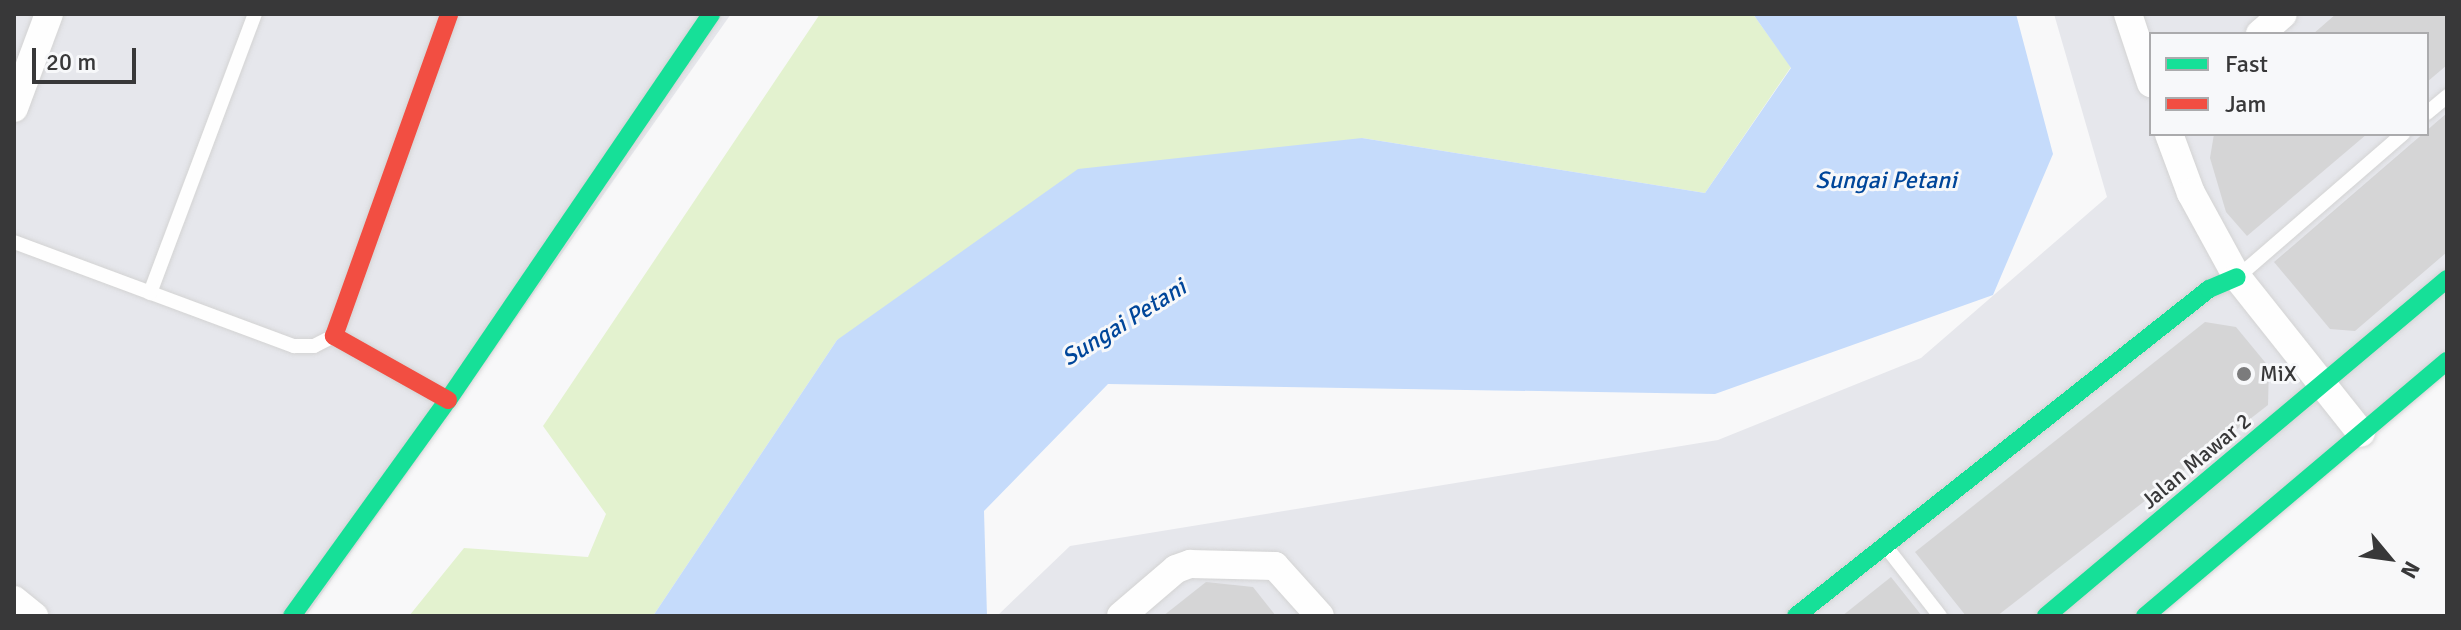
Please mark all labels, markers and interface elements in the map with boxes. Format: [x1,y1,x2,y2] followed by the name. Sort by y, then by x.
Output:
[36,32,140,82] scale bar
[2149,32,2429,136] legend
[46,47,96,77] text: 20 m
[2225,49,2268,79] text: Fast
[2225,89,2266,119] text: Jam
[1815,167,1957,195] water label: Sungai Petani
[1056,273,1192,373] water label: Sungai Petani
[2260,361,2297,387] place label: MiX
[2235,365,2253,383] marker: MiX
[2136,407,2256,515] street label: Jalan Mawar 2
[2349,518,2429,598] north arrow
[2395,557,2426,583] text: N

